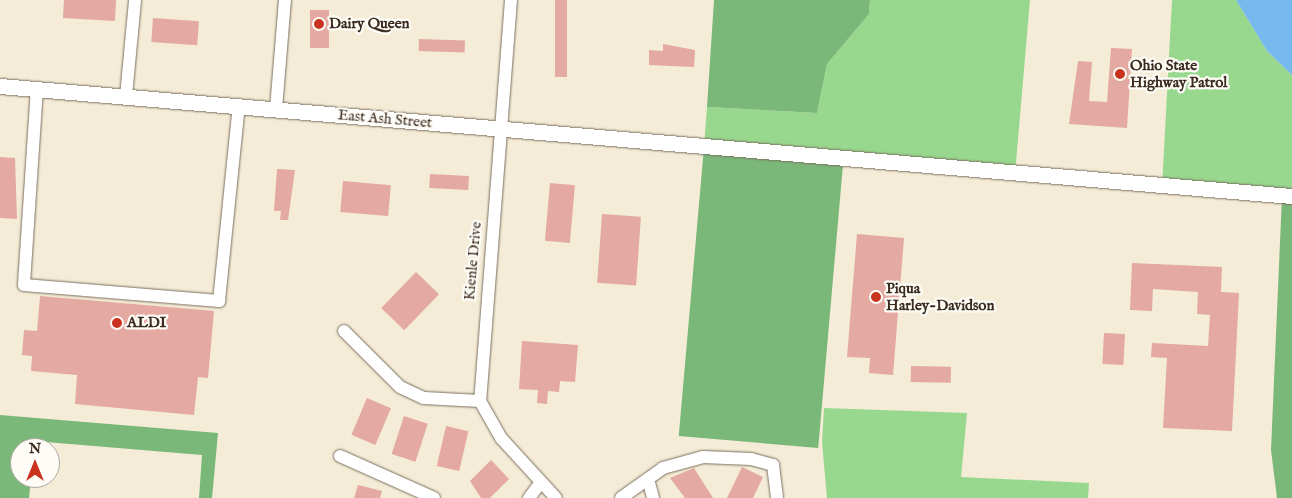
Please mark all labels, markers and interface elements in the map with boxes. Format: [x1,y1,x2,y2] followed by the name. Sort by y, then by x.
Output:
[329,15,410,33] place label: Dairy Queen
[313,18,325,30] marker: Dairy Queen
[1130,56,1227,91] place label: Ohio State Highway Patrol
[1114,68,1126,80] marker: Ohio State Highway Patrol
[337,106,433,132] street label: East Ash Street
[461,221,485,301] street label: Kienle Drive
[886,279,994,314] place label: Piqua Harley-Davidson
[870,291,882,303] marker: Piqua Harley-Davidson
[127,314,166,332] place label: ALDI
[111,317,123,329] marker: ALDI
[10,438,60,488] north arrow
[29,440,41,458] text: N

